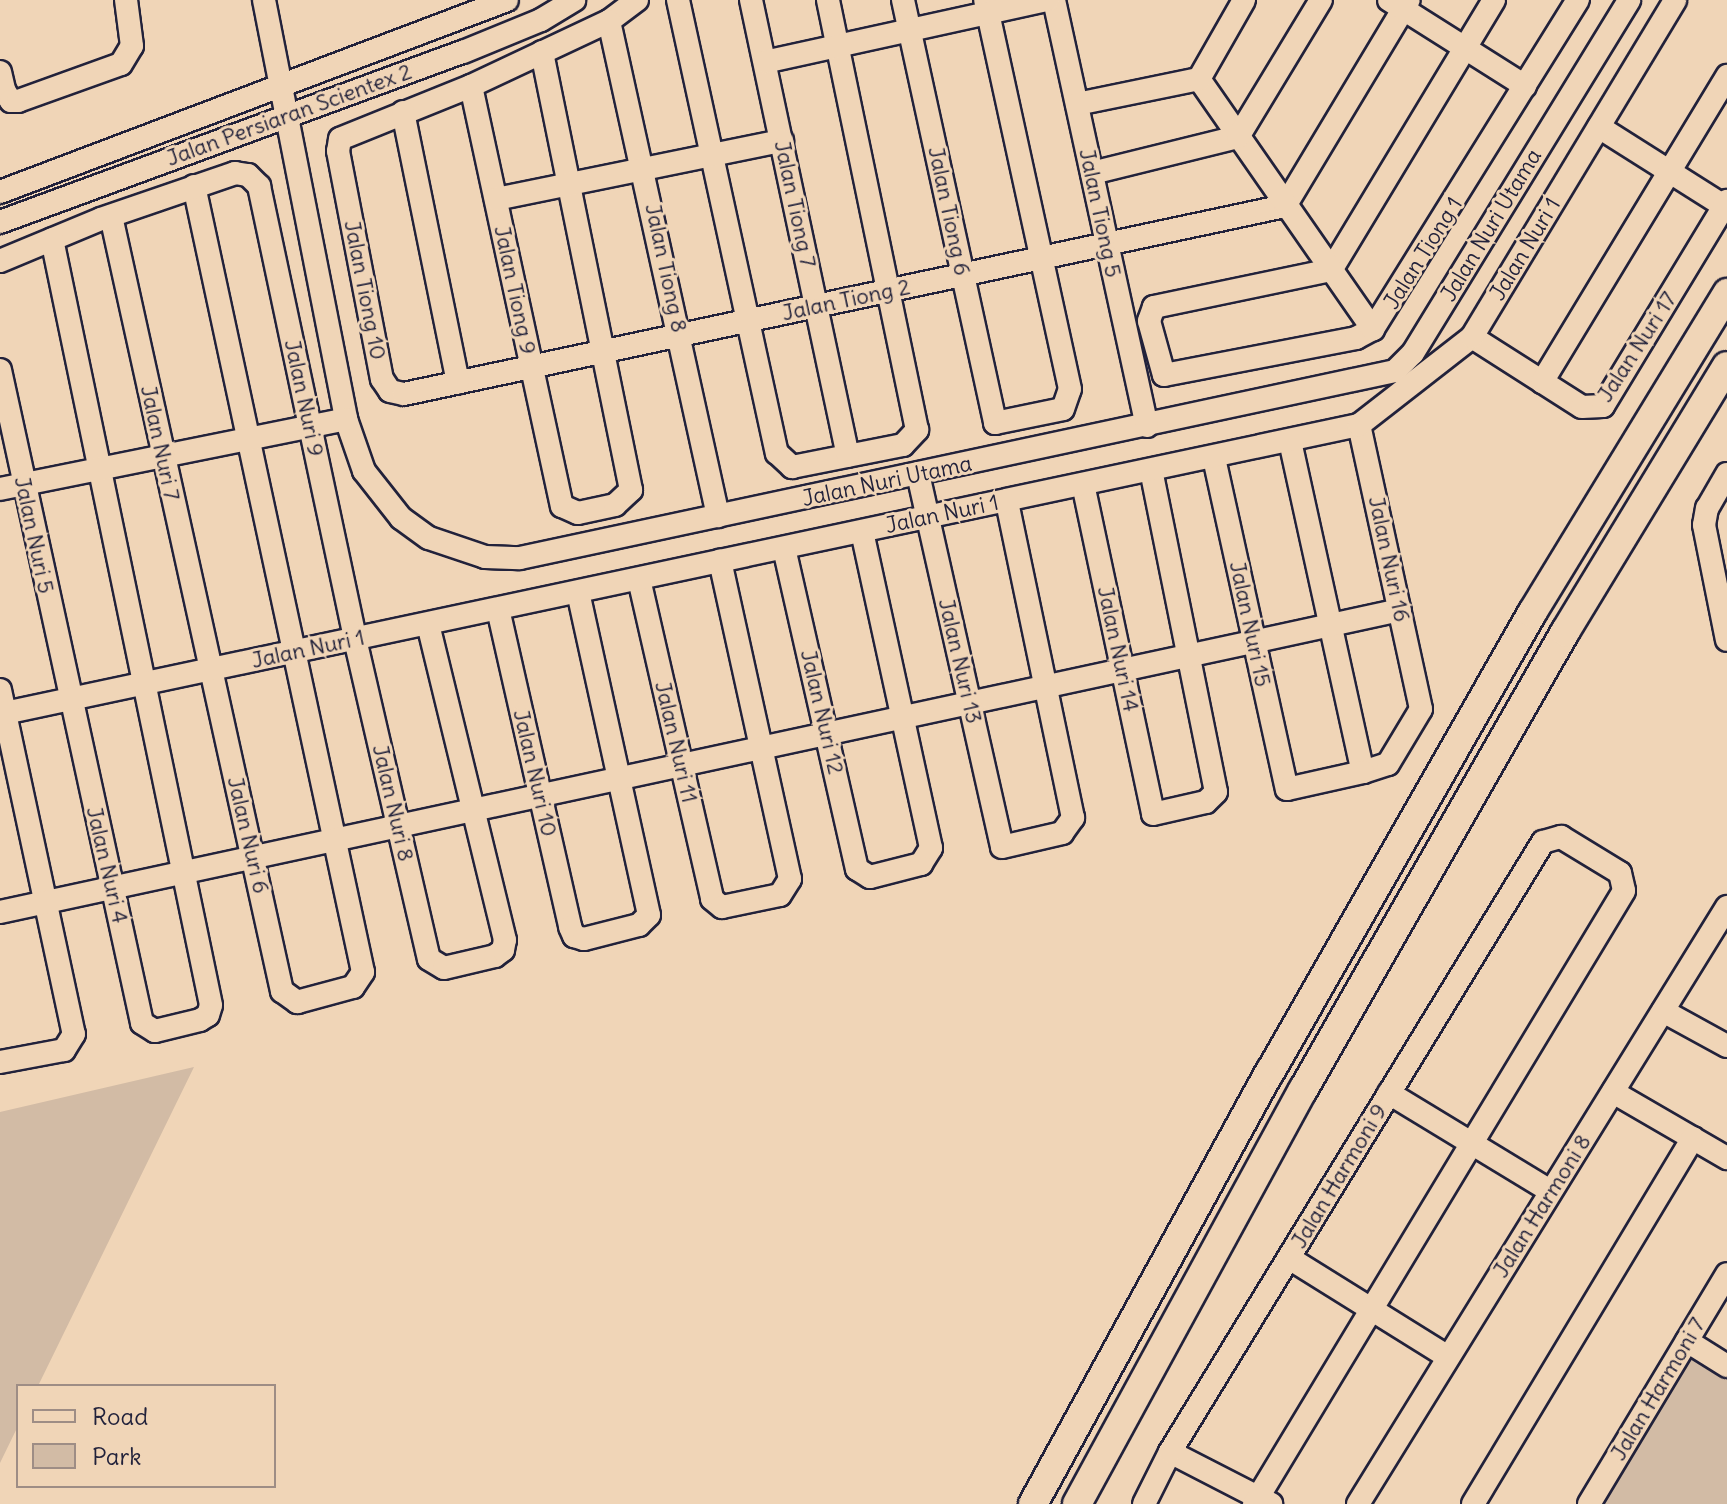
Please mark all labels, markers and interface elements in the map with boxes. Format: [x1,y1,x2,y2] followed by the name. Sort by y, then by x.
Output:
[163,58,415,172] street label: Jalan Persiaran Scientex 2
[769,138,821,270] street label: Jalan Tiong 7
[922,144,976,278] street label: Jalan Tiong 6
[1435,144,1547,306] street label: Jalan Nuri Utama
[1073,146,1127,280] street label: Jalan Tiong 5
[1378,192,1468,314] street label: Jalan Tiong 1
[1484,193,1566,305] street label: Jalan Nuri 1
[639,201,693,335] street label: Jalan Tiong 8
[339,218,391,362] street label: Jalan Tiong 10
[488,223,542,357] street label: Jalan Tiong 9
[780,274,912,326] street label: Jalan Tiong 2
[1592,287,1682,407] street label: Jalan Nuri 17
[279,337,329,459] street label: Jalan Nuri 9
[135,383,185,503] street label: Jalan Nuri 7
[800,450,974,512] street label: Jalan Nuri Utama
[9,474,59,596] street label: Jalan Nuri 5
[883,489,1001,539] street label: Jalan Nuri 1
[1363,494,1415,624] street label: Jalan Nuri 16
[1224,559,1276,689] street label: Jalan Nuri 15
[1092,584,1144,714] street label: Jalan Nuri 14
[933,596,987,726] street label: Jalan Nuri 13
[249,624,367,674] street label: Jalan Nuri 1
[795,647,849,777] street label: Jalan Nuri 12
[649,679,703,805] street label: Jalan Nuri 11
[508,707,562,839] street label: Jalan Nuri 10
[367,742,419,864] street label: Jalan Nuri 8
[222,774,274,896] street label: Jalan Nuri 6
[81,804,133,926] street label: Jalan Nuri 4
[1286,1099,1392,1253] street label: Jalan Harmoni 9
[1487,1130,1597,1282] street label: Jalan Harmoni 8
[1605,1313,1711,1465] street label: Jalan Harmoni 7
[16,1384,276,1488] legend
[92,1401,148,1431] text: Road
[92,1441,142,1471] text: Park

